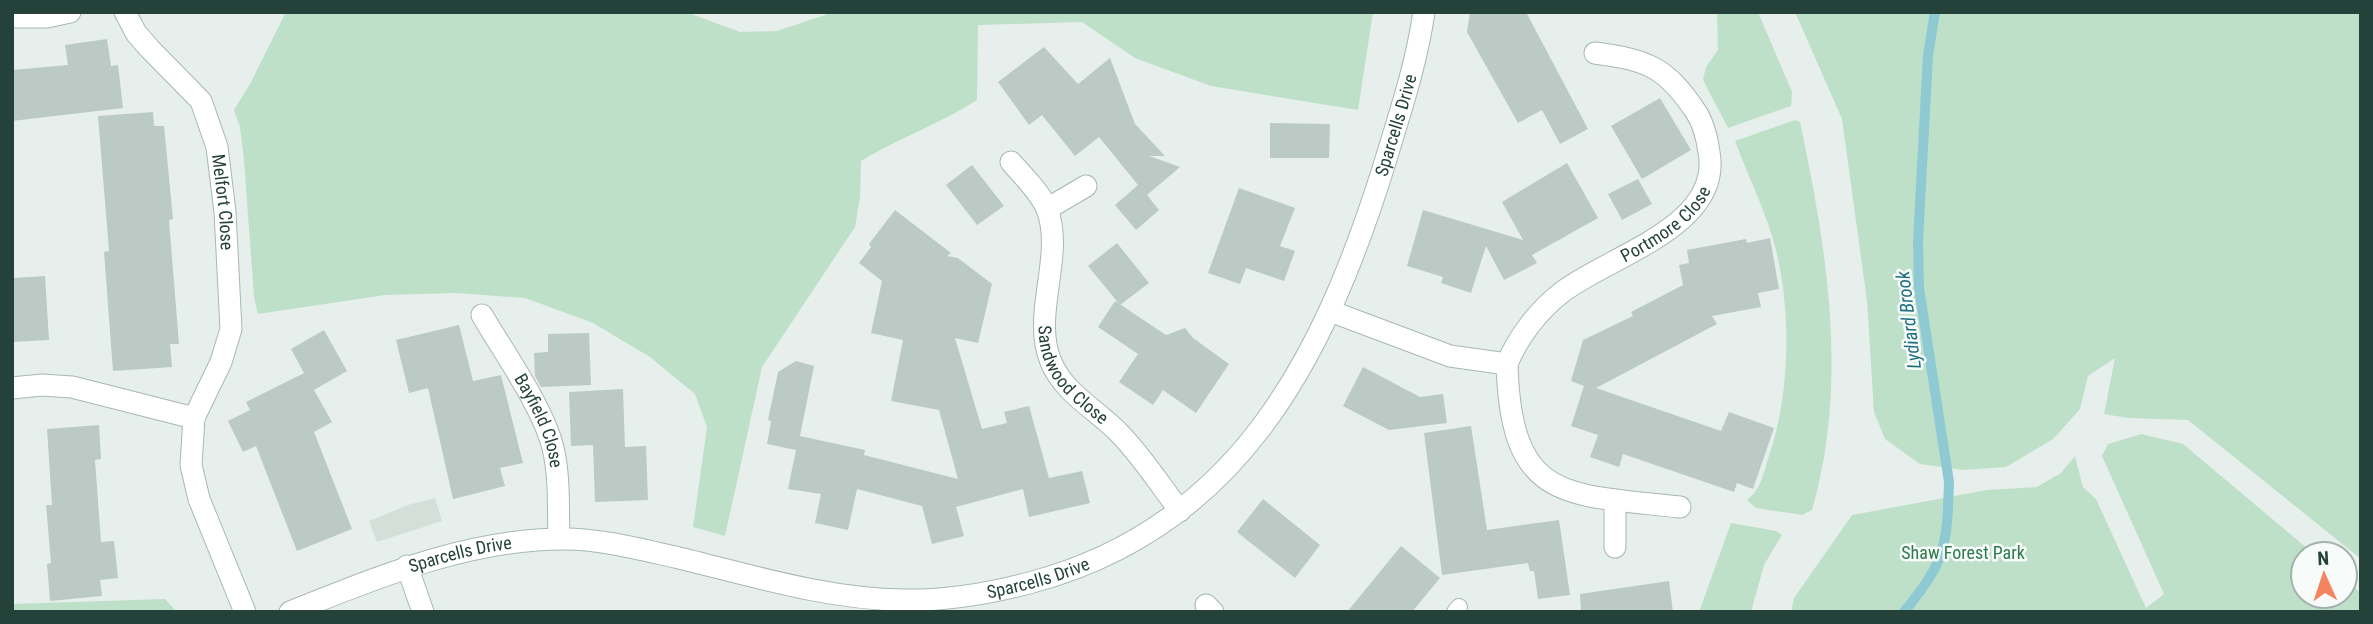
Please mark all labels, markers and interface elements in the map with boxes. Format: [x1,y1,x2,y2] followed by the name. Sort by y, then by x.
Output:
[1370,72,1421,179] street label: Sparcells Drive
[208,153,238,251] street label: Melfort Close
[1617,183,1715,266] street label: Portmore Close
[1891,269,1926,370] water label: Lydiard Brook
[1034,325,1113,428] street label: Sandwood Close
[510,370,567,469] street label: Bayfield Close
[406,532,513,577] street label: Sparcells Drive
[2289,540,2359,610] north arrow
[1901,542,2025,563] park label: Shaw Forest Park
[2317,547,2330,570] text: N
[985,553,1092,602] street label: Sparcells Drive

